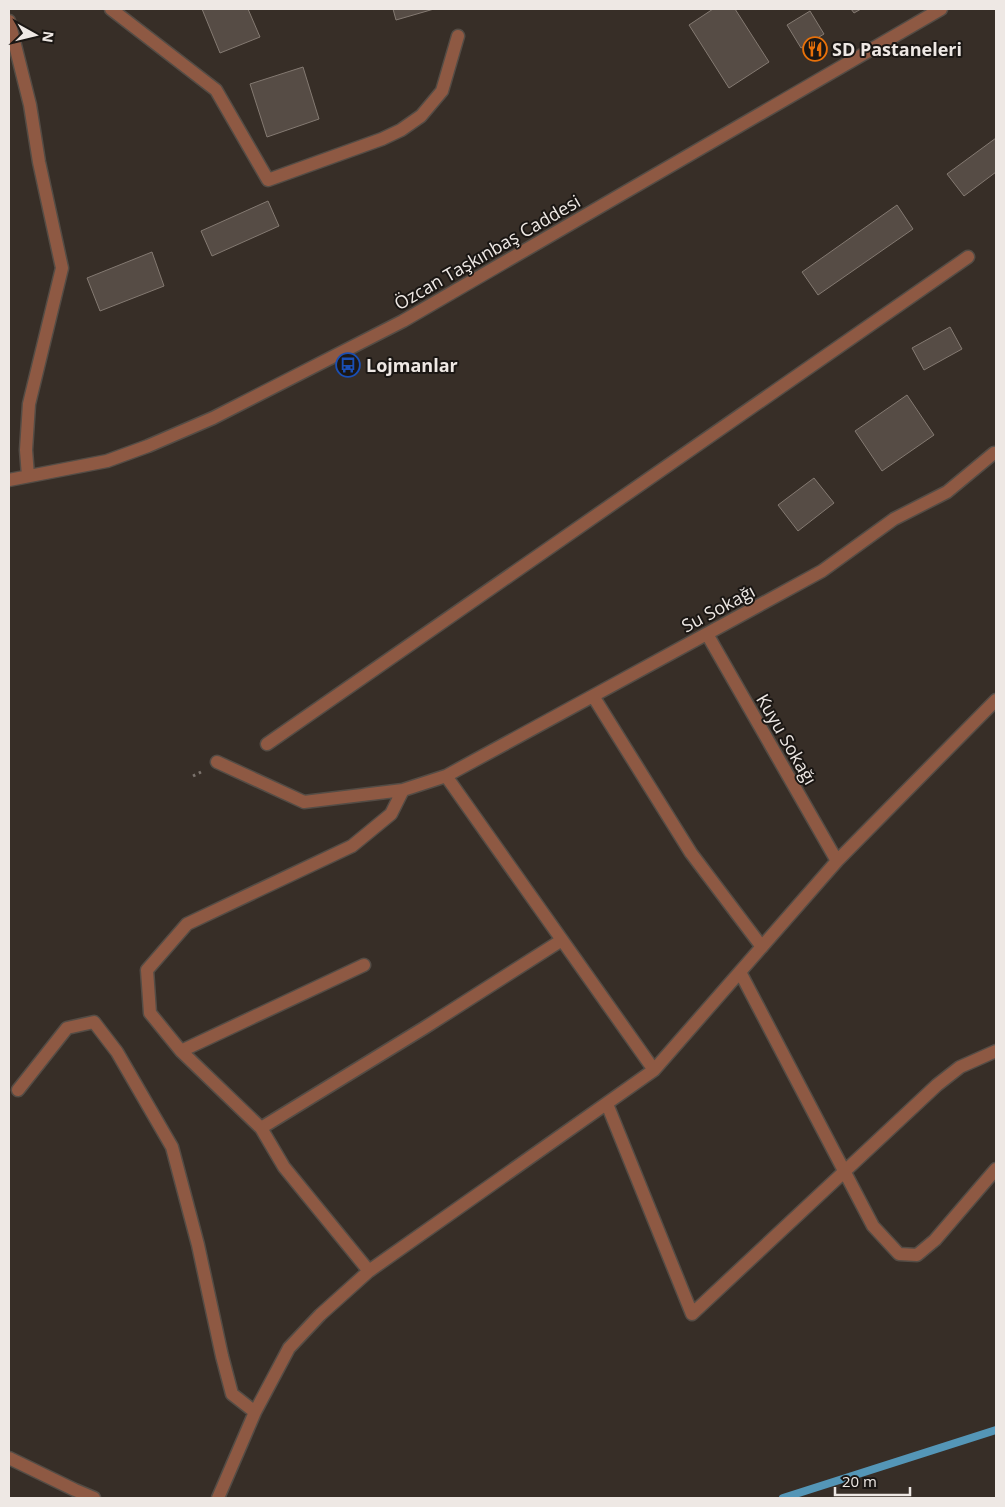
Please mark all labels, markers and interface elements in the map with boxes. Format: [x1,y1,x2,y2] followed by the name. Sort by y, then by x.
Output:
[10,10,60,60] north arrow
[38,30,59,44] text: N
[802,36,828,62] restaurant icon: SD Pastaneleri
[832,37,962,61] place label: SD Pastaneleri
[390,189,584,315] street label: Özcan Taşkınbaş Caddesi
[335,352,361,378] bus stop icon: Lojmanlar
[366,353,458,377] place label: Lojmanlar
[677,579,759,637] street label: Su Sokağı
[751,689,823,789] street label: Kuyu Sokağı
[835,1464,910,1496] scale bar
[842,1471,877,1491] text: 20 m

